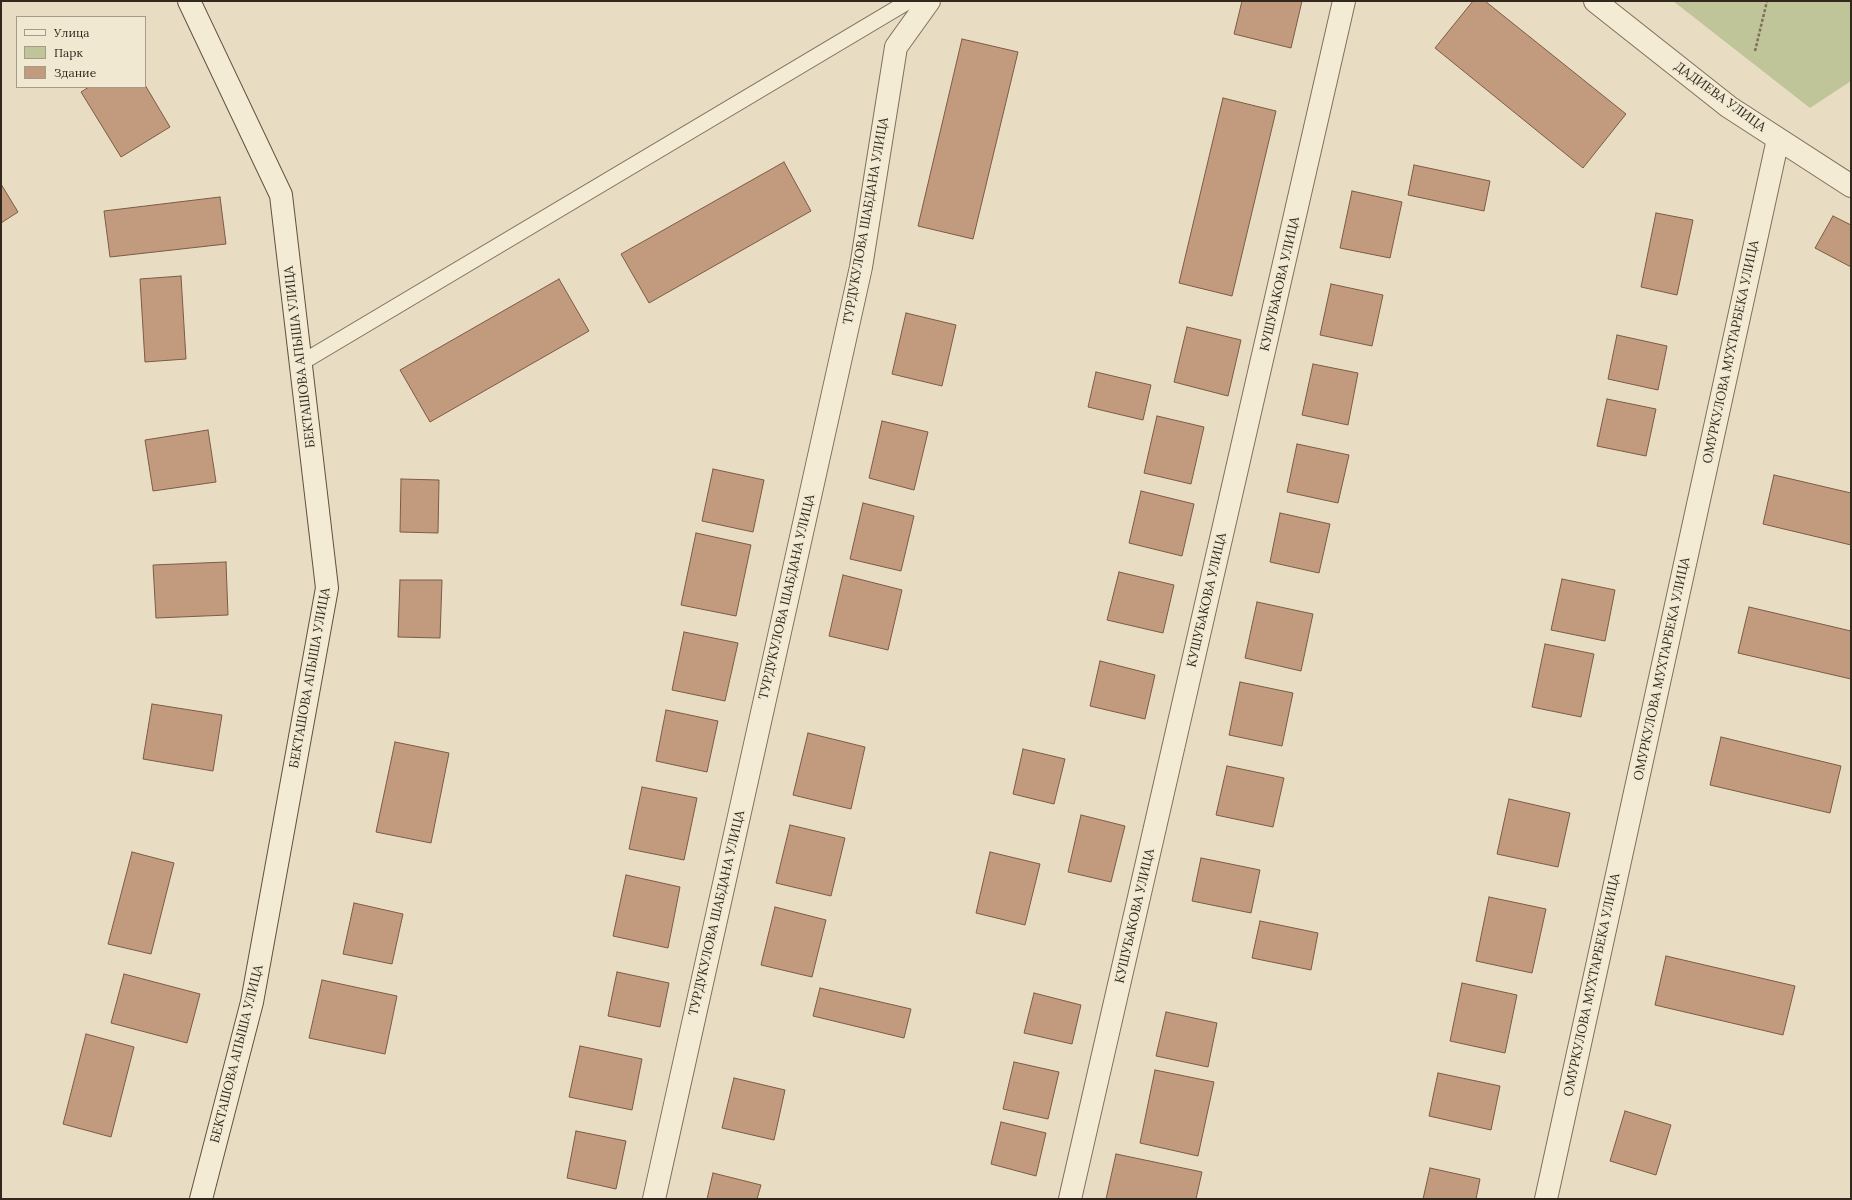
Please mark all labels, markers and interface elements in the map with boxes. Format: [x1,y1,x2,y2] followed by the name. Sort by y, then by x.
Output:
[16,16,146,88] legend
[54,25,90,40] text: Улица
[54,45,83,60] text: Парк
[1671,59,1769,135] street label: ДАДИЕВА УЛИЦА
[54,65,96,80] text: Здание
[840,116,892,326] street label: ТУРДУКУЛОВА ШАБДАНА УЛИЦА
[1257,215,1303,353] street label: КУШУБАКОВА УЛИЦА
[1700,239,1762,465] street label: ОМУРКУЛОВА МУХТАРБЕКА УЛИЦА
[281,265,319,449] street label: БЕКТАШОВА АПЫША УЛИЦА
[756,493,818,701] street label: ТУРДУКУЛОВА ШАБДАНА УЛИЦА
[1184,531,1230,669] street label: КУШУБАКОВА УЛИЦА
[1631,556,1693,782] street label: ОМУРКУЛОВА МУХТАРБЕКА УЛИЦА
[286,586,334,770] street label: БЕКТАШОВА АПЫША УЛИЦА
[686,809,748,1017] street label: ТУРДУКУЛОВА ШАБДАНА УЛИЦА
[1112,847,1158,985] street label: КУШУБАКОВА УЛИЦА
[1561,872,1623,1098] street label: ОМУРКУЛОВА МУХТАРБЕКА УЛИЦА
[207,963,267,1145] street label: БЕКТАШОВА АПЫША УЛИЦА

